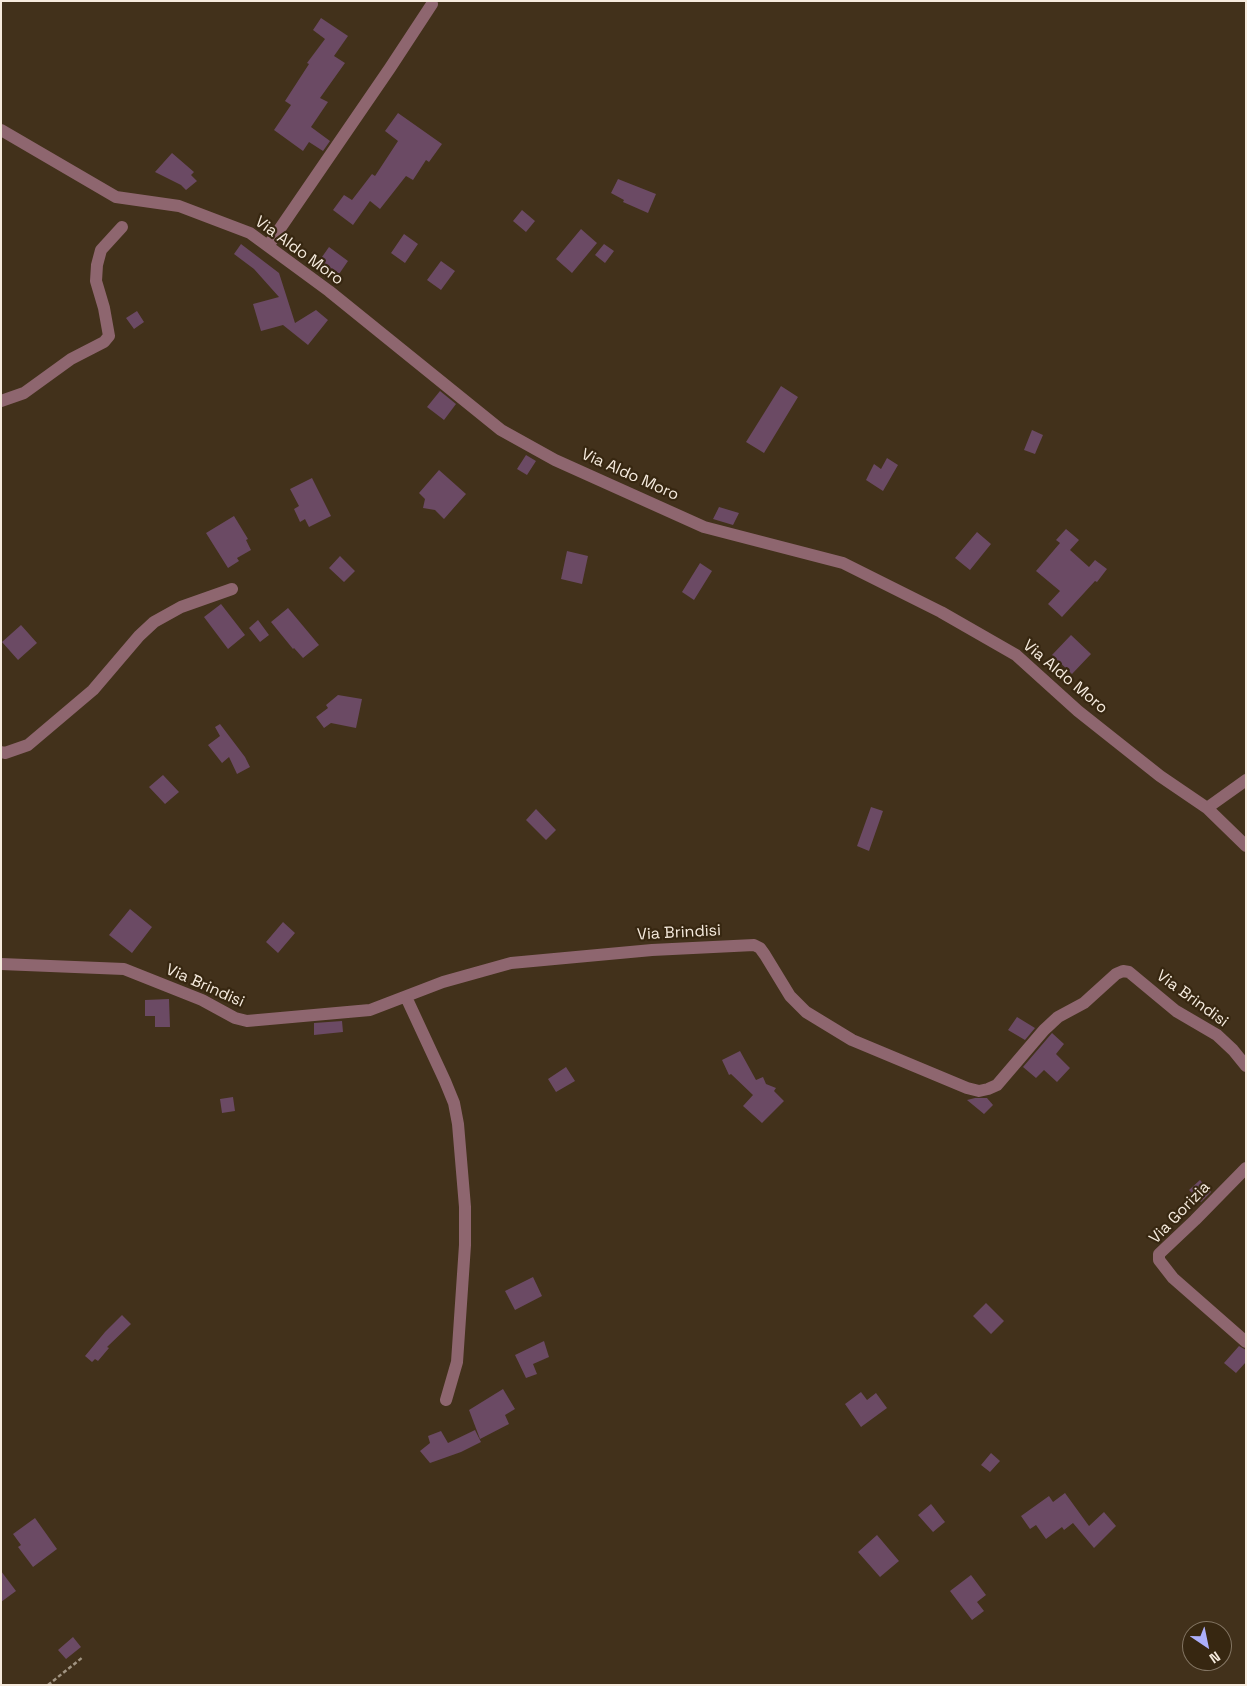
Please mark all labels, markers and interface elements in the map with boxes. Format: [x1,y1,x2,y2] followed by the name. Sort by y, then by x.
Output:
[251,212,347,290] street label: Via Aldo Moro
[578,445,682,505] street label: Via Aldo Moro
[1019,636,1111,718] street label: Via Aldo Moro
[637,921,721,945] street label: Via Brindisi
[163,960,247,1012] street label: Via Brindisi
[1152,967,1232,1031] street label: Via Brindisi
[1146,1178,1214,1248] street label: Via Gorizia
[1182,1621,1232,1671] north arrow
[1206,1648,1224,1668] text: N

